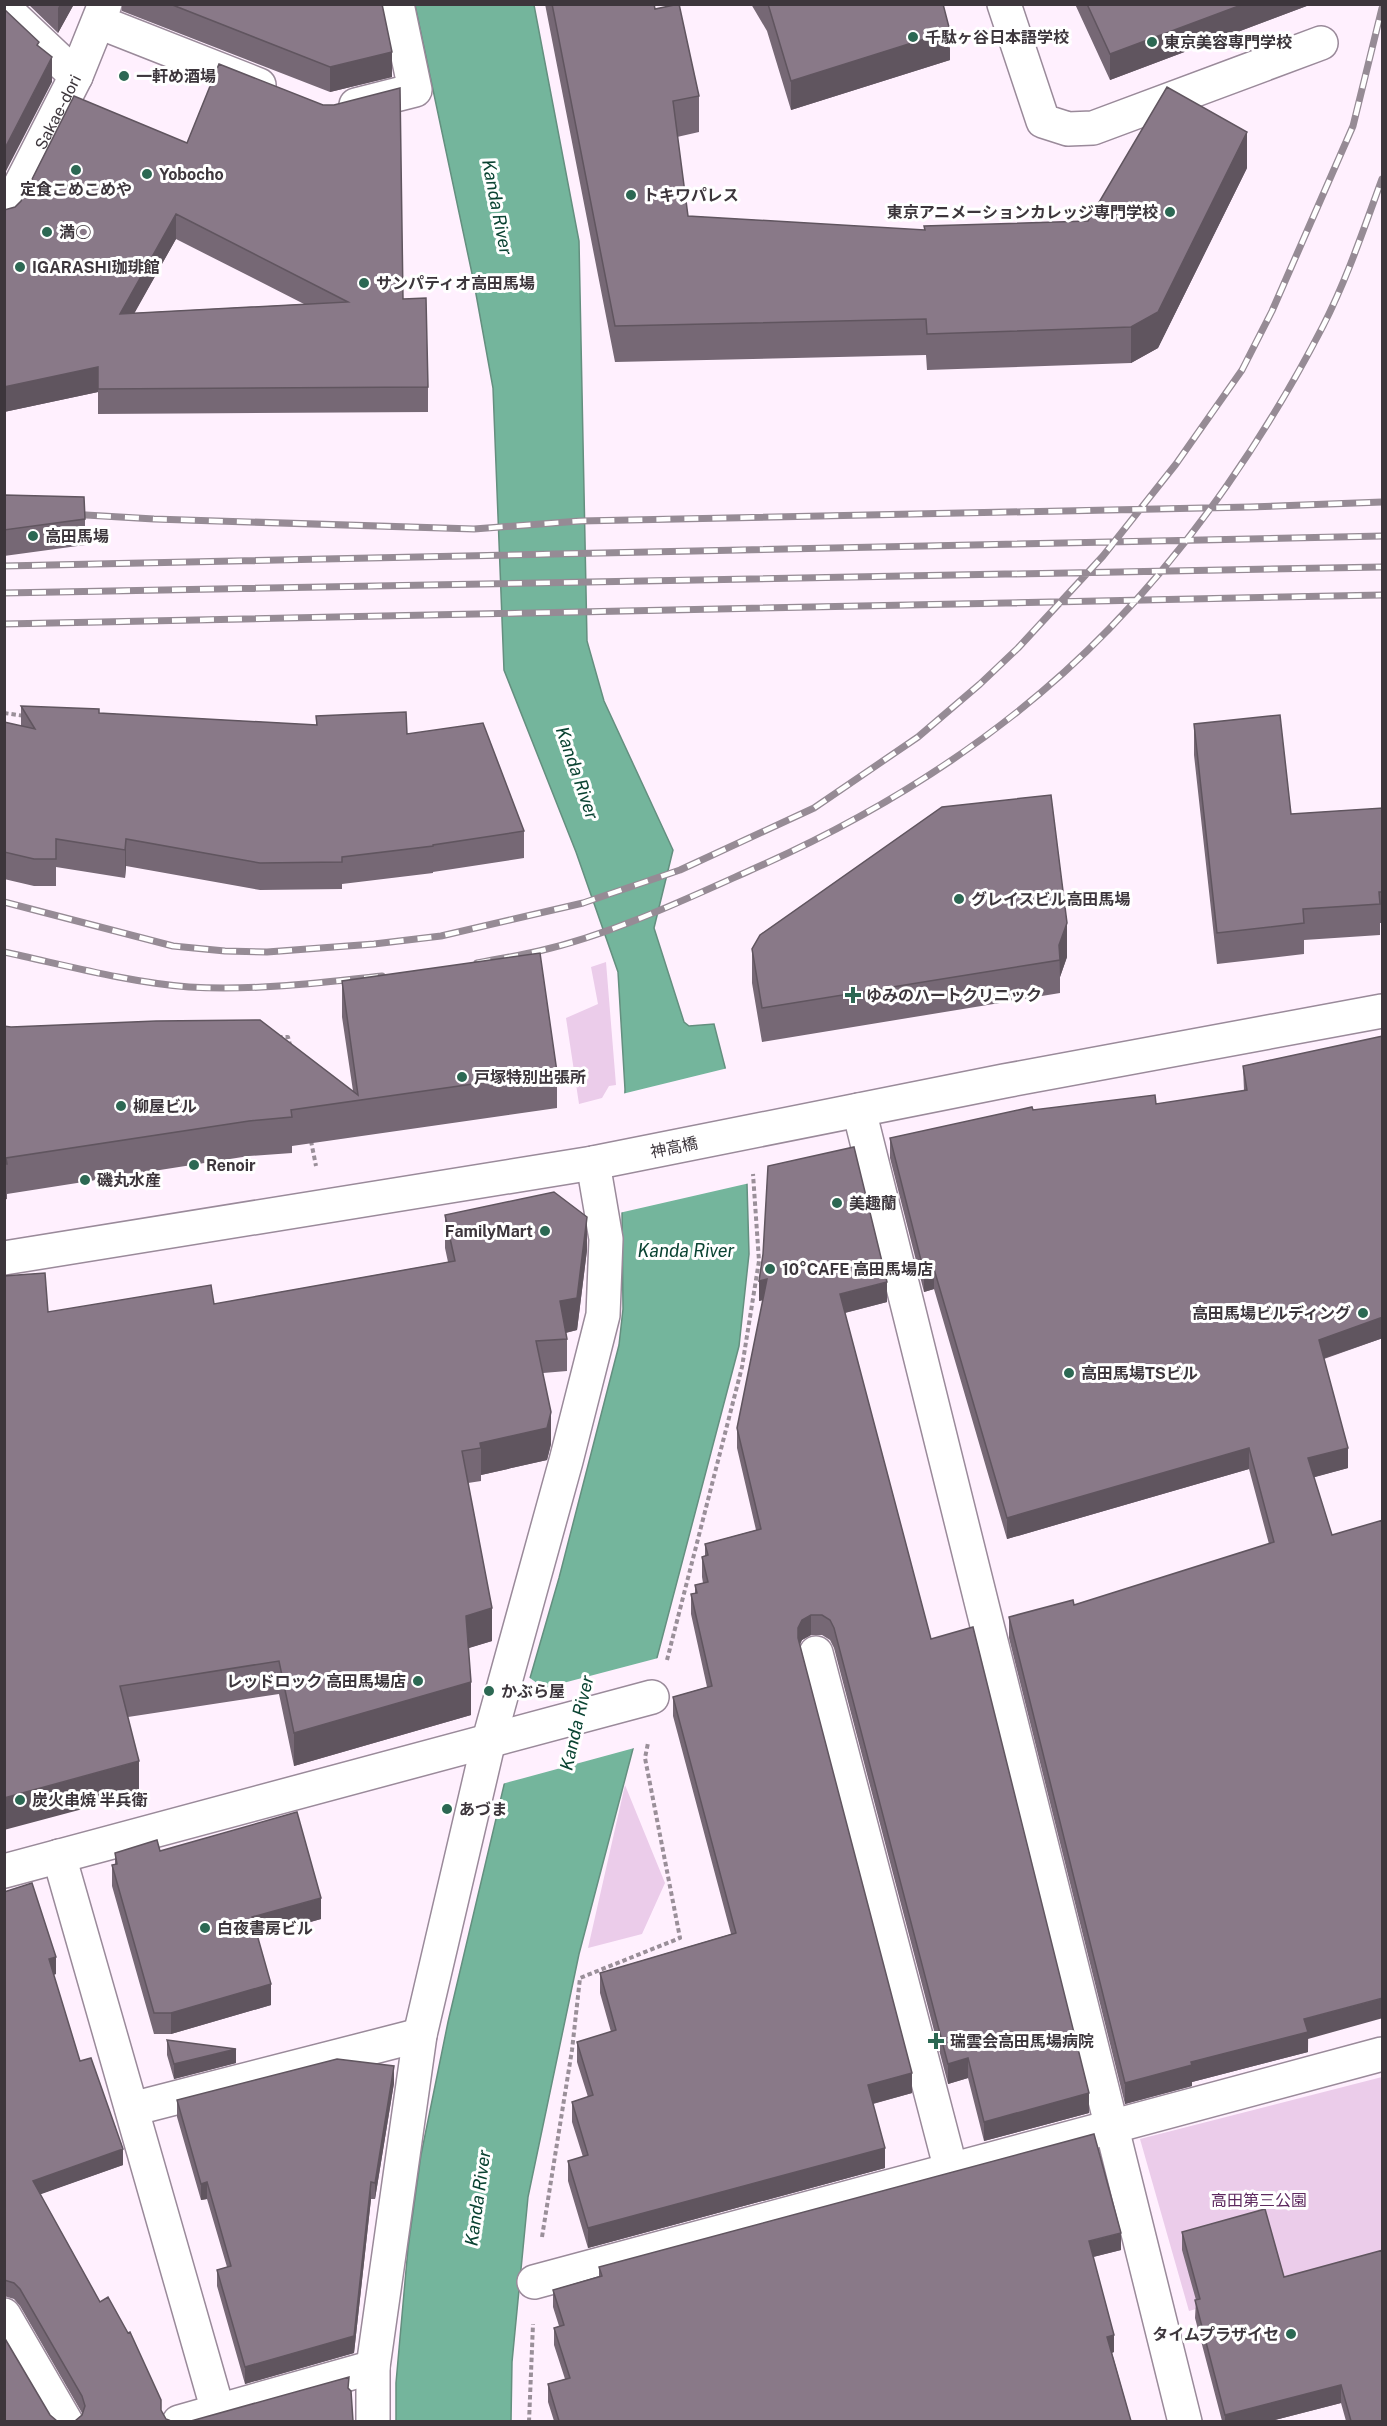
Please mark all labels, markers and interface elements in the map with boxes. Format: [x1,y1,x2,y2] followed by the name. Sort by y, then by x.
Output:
[925,28,1069,47] place label: 千駄ヶ谷日本語学校
[906,30,920,44] marker: 千駄ヶ谷日本語学校
[1164,33,1292,52] place label: 東京美容専門学校
[1145,35,1159,49] marker: 東京美容専門学校
[136,67,216,86] place label: 一軒め酒場
[117,69,131,83] marker: 一軒め酒場
[31,72,85,153] street label: Sakae-dori
[478,157,517,257] water label: Kanda River
[69,163,83,177] marker: 定食こめこめや
[159,165,224,184] place label: Yobocho
[140,167,154,181] marker: Yobocho
[20,180,132,199] place label: 定食こめこめや
[643,186,739,205] place label: トキワパレス
[624,188,638,202] marker: トキワパレス
[887,203,1158,222] place label: 東京アニメーションカレッジ専門学校
[1163,205,1177,219] marker: 東京アニメーションカレッジ専門学校
[59,223,91,242] place label: 満○
[40,225,54,239] marker: 満○
[32,258,160,277] place label: IGARASHI珈琲館
[13,260,27,274] marker: IGARASHI珈琲館
[376,274,535,293] place label: サンパティオ高田馬場
[357,276,371,290] marker: サンパティオ高田馬場
[45,527,109,546] place label: 高田馬場
[26,529,40,543] marker: 高田馬場
[552,724,603,822] water label: Kanda River
[971,890,1131,909] place label: グレイスビル高田馬場
[952,892,966,906] marker: グレイスビル高田馬場
[844,986,862,1004] marker: ゆみのハートクリニック
[866,986,1042,1005] place label: ゆみのハートクリニック
[474,1068,586,1087] place label: 戸塚特別出張所
[455,1070,469,1084] marker: 戸塚特別出張所
[133,1097,197,1116] place label: 柳屋ビル
[114,1099,128,1113] marker: 柳屋ビル
[649,1133,700,1162] street label: 神高橋
[206,1156,256,1175] place label: Renoir
[187,1158,201,1172] marker: Renoir
[97,1171,161,1190] place label: 磯丸水産
[78,1173,92,1187] marker: 磯丸水産
[849,1194,897,1213] place label: 美趣蘭
[830,1196,844,1210] marker: 美趣蘭
[445,1222,533,1241] place label: FamilyMart
[538,1224,552,1238] marker: FamilyMart
[638,1240,735,1261] water label: Kanda River
[782,1260,933,1279] place label: 10°CAFE 高田馬場店
[763,1262,777,1276] marker: 10°CAFE 高田馬場店
[1192,1304,1351,1323] place label: 高田馬場ビルディング
[1356,1306,1370,1320] marker: 高田馬場ビルディング
[1081,1364,1198,1383] place label: 高田馬場TSビル
[1062,1366,1076,1380] marker: 高田馬場TSビル
[226,1672,406,1691] place label: レッドロック 高田馬場店
[555,1673,598,1772] water label: Kanda River
[411,1674,425,1688] marker: レッドロック 高田馬場店
[501,1682,565,1701] place label: かぶら屋
[482,1684,496,1698] marker: かぶら屋
[32,1791,148,1810] place label: 炭火串焼 半兵衛
[13,1793,27,1807] marker: 炭火串焼 半兵衛
[459,1800,507,1819] place label: あづま
[440,1802,454,1816] marker: あづま
[217,1919,313,1938] place label: 白夜書房ビル
[198,1921,212,1935] marker: 白夜書房ビル
[927,2032,945,2050] marker: 瑞雲会高田馬場病院
[950,2032,1094,2051] place label: 瑞雲会高田馬場病院
[460,2148,495,2247] water label: Kanda River
[1211,2191,1307,2210] park label: 高田第三公園
[1152,2325,1279,2344] place label: タイムプラザイセ
[1284,2327,1298,2341] marker: タイムプラザイセ

